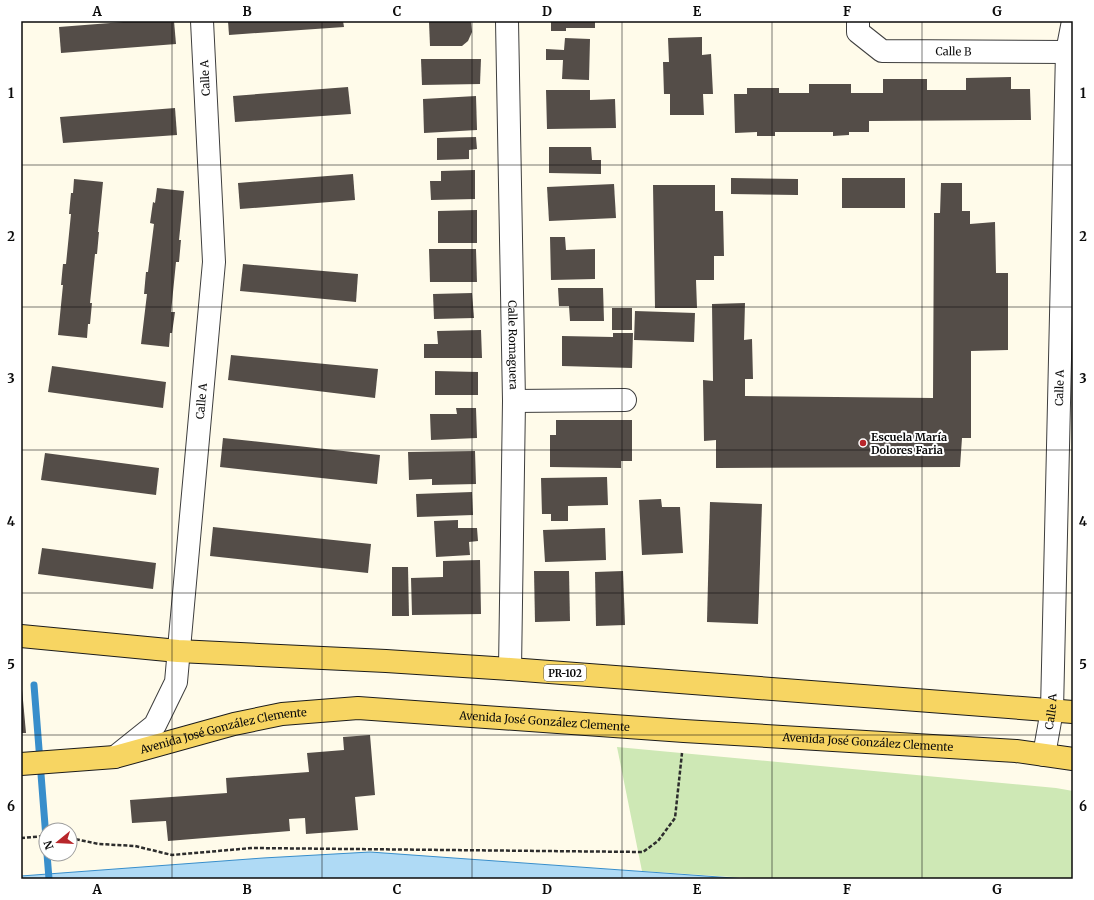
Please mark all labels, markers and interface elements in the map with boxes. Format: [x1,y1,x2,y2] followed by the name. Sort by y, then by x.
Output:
[91,3,102,20] text: A
[242,3,252,20] text: B
[393,3,402,20] text: C
[542,3,552,20] text: D
[693,3,702,20] text: E
[843,3,851,20] text: F
[992,3,1002,20] text: G
[935,44,972,58] street label: Calle B
[197,59,213,96] street label: Calle A
[8,85,14,102] text: 1
[1080,85,1086,102] text: 1
[7,228,15,245] text: 2
[1079,228,1087,245] text: 2
[505,300,521,390] street label: Calle Romaguera
[1052,369,1067,406] street label: Calle A
[7,370,15,387] text: 3
[1079,370,1087,387] text: 3
[193,382,210,420] street label: Calle A
[871,430,947,457] place label: Escuela María Dolores Faria
[858,438,868,448] marker: Escuela María Dolores Faria
[7,513,16,530] text: 4
[1079,513,1088,530] text: 4
[7,656,15,673] text: 5
[1079,656,1087,673] text: 5
[544,665,586,681] road number: PR-102
[1042,693,1059,731] street label: Calle A
[137,705,307,757] street label: Avenida José González Clemente
[458,708,631,734] street label: Avenida José González Clemente
[781,730,954,754] street label: Avenida José González Clemente
[7,798,15,815] text: 6
[1079,798,1087,815] text: 6
[38,822,78,862] north arrow
[40,839,56,851] text: N
[91,881,102,898] text: A
[242,881,252,898] text: B
[393,881,402,898] text: C
[542,881,552,898] text: D
[693,881,702,898] text: E
[843,881,851,898] text: F
[992,881,1002,898] text: G

